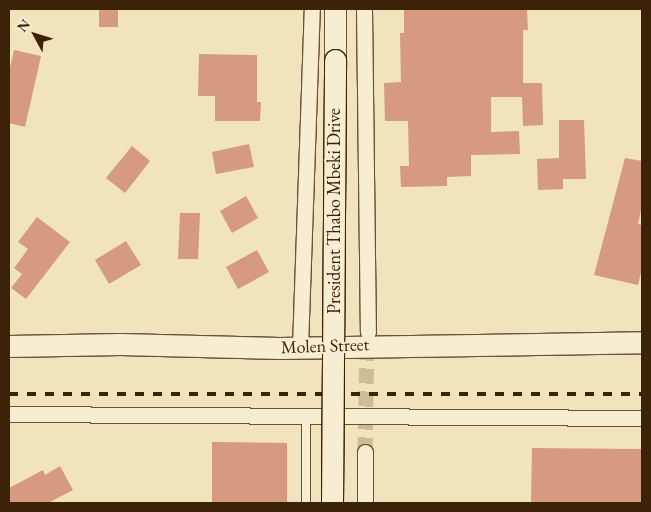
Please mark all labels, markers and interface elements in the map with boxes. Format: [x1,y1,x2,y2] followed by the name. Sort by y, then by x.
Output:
[10,10,60,60] north arrow
[13,16,34,36] text: N
[323,108,345,314] street label: President Thabo Mbeki Drive
[280,334,370,358] street label: Molen Street

